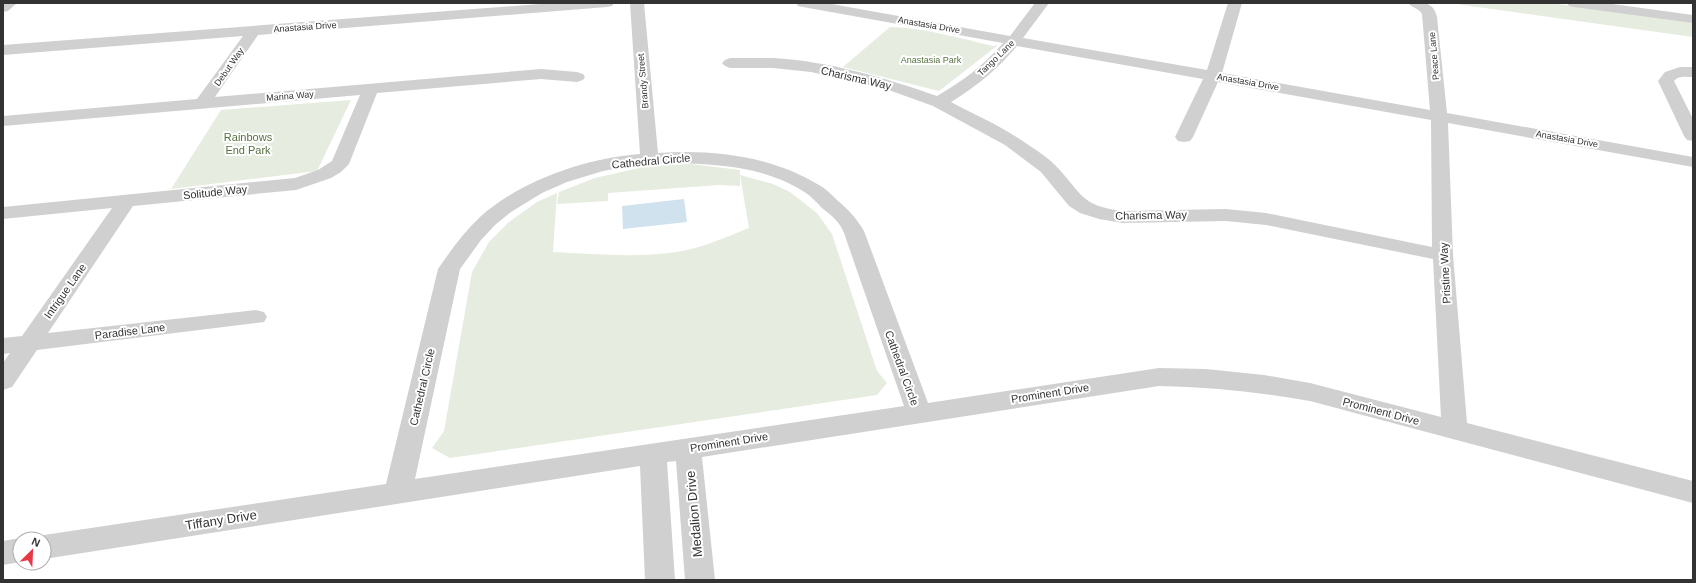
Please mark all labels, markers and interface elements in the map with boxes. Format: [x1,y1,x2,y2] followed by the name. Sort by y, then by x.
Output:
[897,15,961,35] street label: Anastasia Drive
[273,20,337,34] street label: Anastasia Drive
[1427,32,1441,80] street label: Peace Lane
[976,38,1016,78] street label: Tango Lane
[212,46,246,88] street label: Debut Way
[636,53,650,109] street label: Brandy Street
[901,55,962,65] park label: Anastasia Park
[820,64,893,92] street label: Charisma Way
[1216,72,1280,92] street label: Anastasia Drive
[266,89,315,103] street label: Marina Way
[1535,129,1599,149] street label: Anastasia Drive
[224,131,273,156] park label: Rainbows End Park
[611,152,691,170] street label: Cathedral Circle
[182,183,248,201] street label: Solitude Way
[1115,208,1187,222] street label: Charisma Way
[1437,242,1453,304] street label: Pristine Way
[42,261,88,321] street label: Intrigue Lane
[94,321,166,341] street label: Paradise Lane
[883,329,921,407] street label: Cathedral Circle
[407,347,437,427] street label: Cathedral Circle
[1010,381,1090,405] street label: Prominent Drive
[1341,395,1421,427] street label: Prominent Drive
[689,430,769,454] street label: Prominent Drive
[683,470,705,558] street label: Medalion Drive
[184,507,258,533] street label: Tiffany Drive
[12,531,52,571] north arrow
[30,535,42,549] text: N

